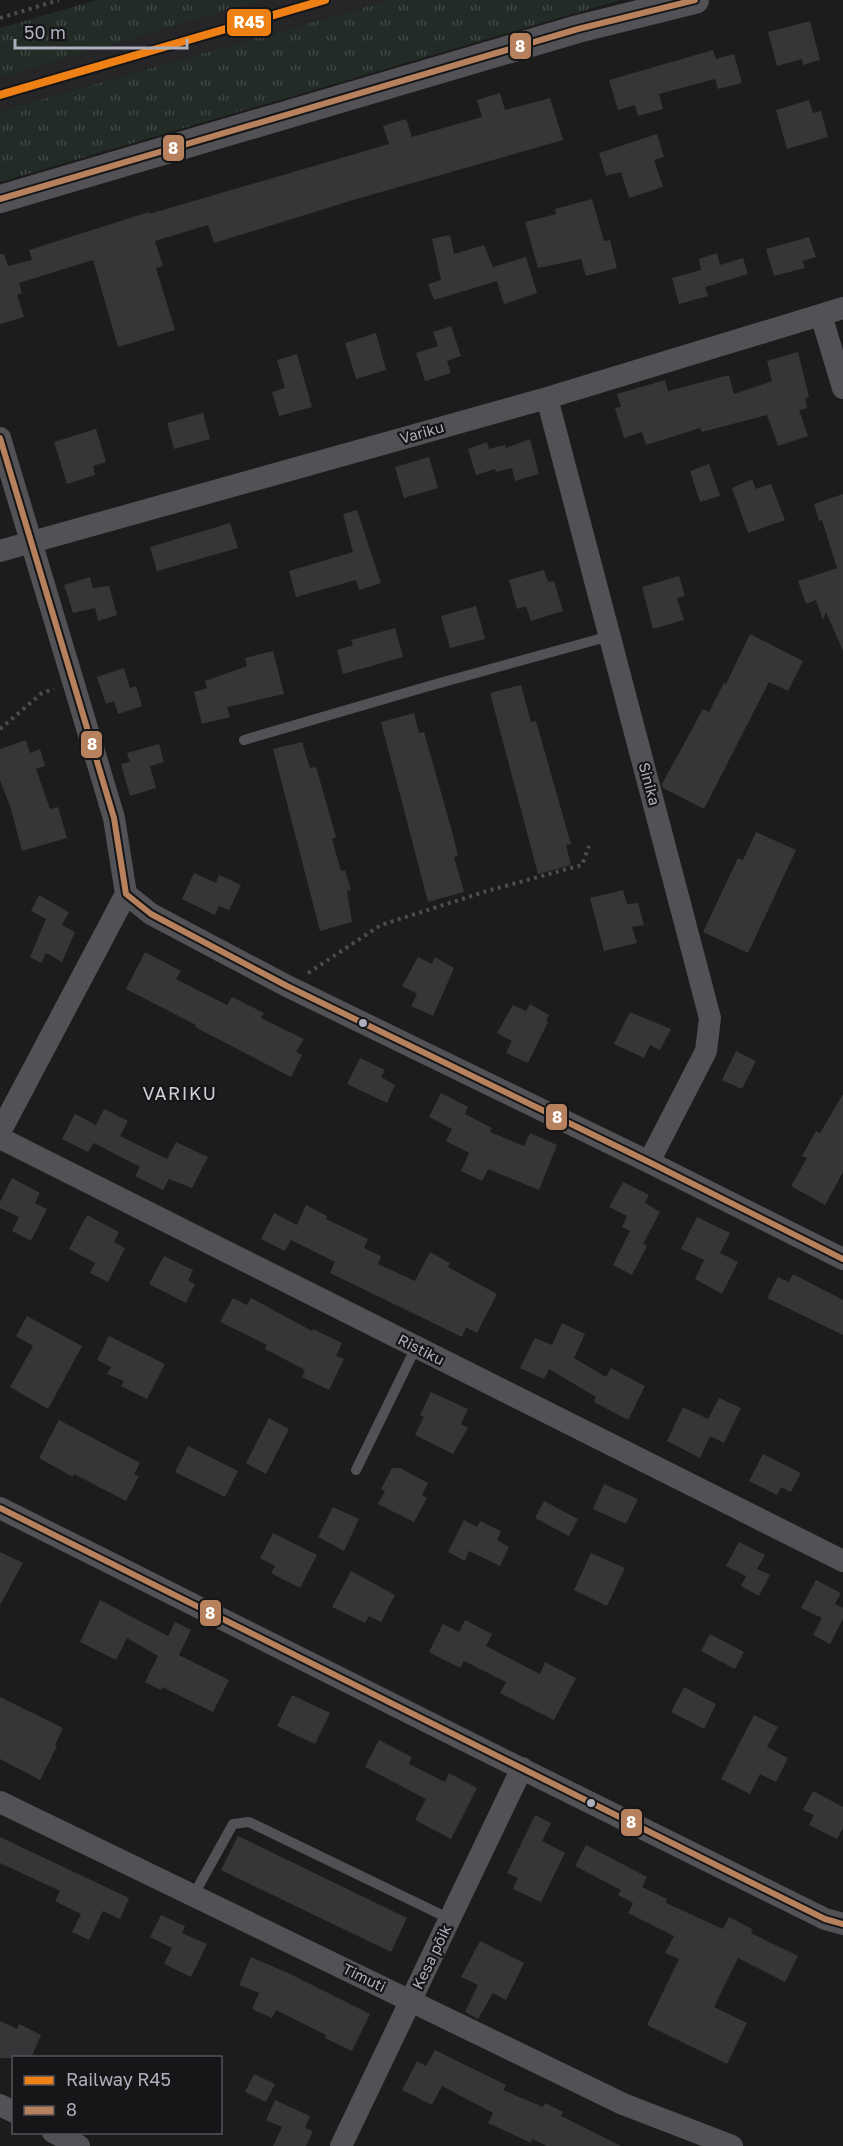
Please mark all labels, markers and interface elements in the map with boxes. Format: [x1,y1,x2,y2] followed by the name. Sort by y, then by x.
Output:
[226,8,272,37] line badge: R45
[15,12,188,50] scale bar
[234,12,265,32] text: R45
[24,21,66,43] text: 50 m
[509,32,532,60] line badge: 8
[515,36,525,56] text: 8
[162,134,185,162] line badge: 8
[168,138,178,158] text: 8
[398,417,446,447] street label: Variku
[80,730,103,759] line badge: 8
[87,734,97,754] text: 8
[636,760,664,807] street label: Sinika
[357,1017,369,1029] unlabelled marker
[143,1082,217,1104] district label: VARIKU
[545,1103,568,1131] line badge: 8
[552,1107,562,1127] text: 8
[395,1330,448,1368] street label: Ristiku
[199,1599,222,1627] line badge: 8
[205,1603,215,1623] text: 8
[585,1797,597,1809] unlabelled marker
[620,1808,643,1837] line badge: 8
[626,1812,636,1832] text: 8
[408,1921,455,1992] street label: Kesa põik
[340,1959,389,1995] street label: Timuti
[12,2056,222,2134] legend
[66,2068,171,2090] text: Railway R45
[66,2098,77,2120] text: 8

